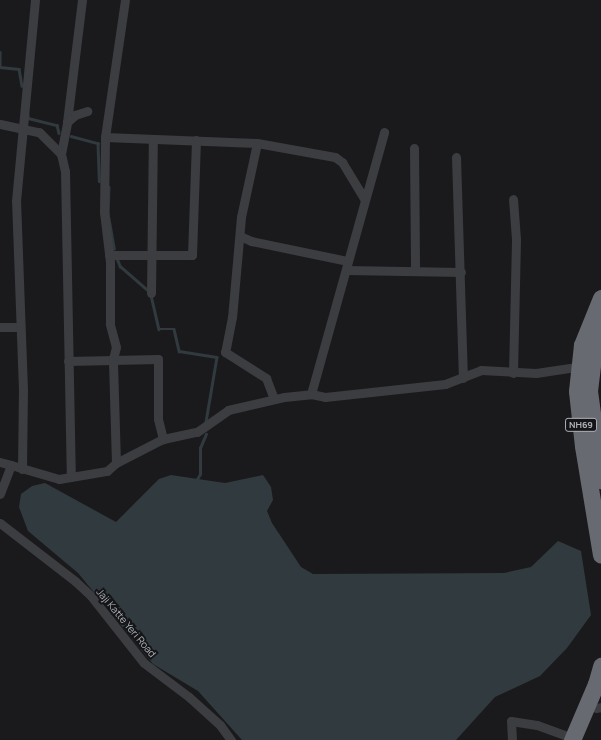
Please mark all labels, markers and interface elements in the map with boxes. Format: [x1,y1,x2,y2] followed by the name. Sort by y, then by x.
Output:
[565,418,597,432] road number: NH69
[94,586,158,660] street label: Jaji Katte Yeri Road

